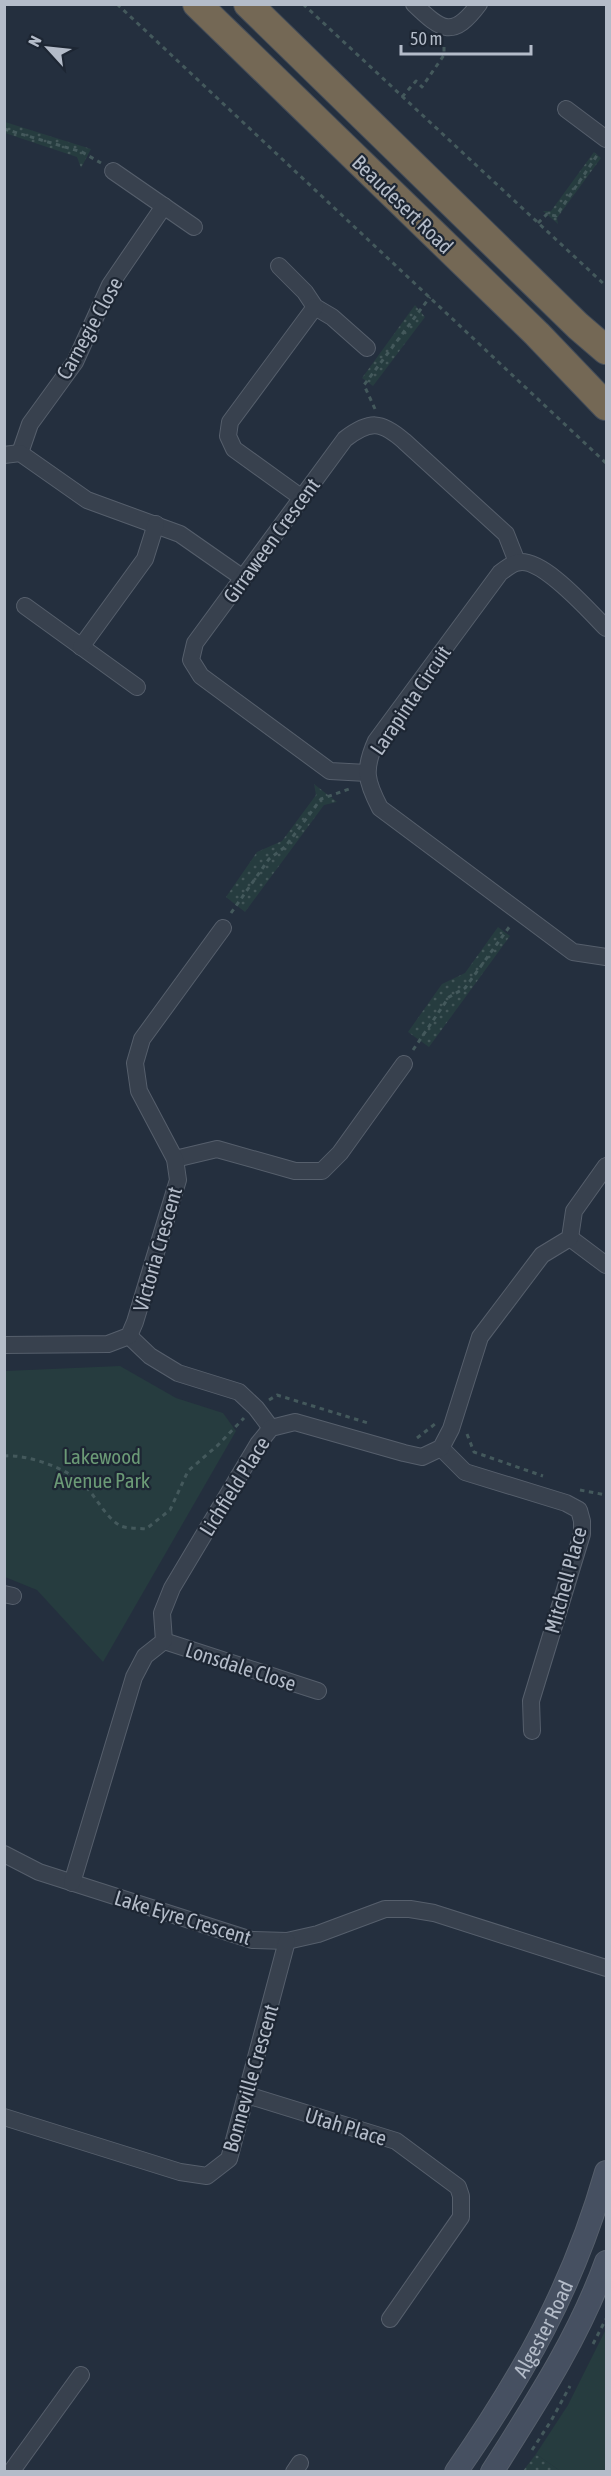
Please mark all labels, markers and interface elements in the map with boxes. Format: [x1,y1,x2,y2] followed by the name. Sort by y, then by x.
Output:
[18,18,78,78] north arrow
[401,18,532,56] scale bar
[410,28,442,49] text: 50 m
[24,33,45,49] text: N
[348,150,458,258] street label: Beaudesert Road
[51,273,127,383] street label: Carnegie Close
[218,473,324,607] street label: Girraween Crescent
[365,641,455,759] street label: Larapinta Circuit
[128,1184,186,1314] street label: Victoria Crescent
[194,1432,274,1540] street label: Lichfield Place
[54,1444,150,1492] park label: Lakewood Avenue Park
[539,1524,591,1636] street label: Mitchell Place
[183,1637,299,1695] street label: Lonsdale Close
[112,1885,254,1949] street label: Lake Eyre Crescent
[217,2001,283,2155] street label: Bonneville Crescent
[302,2102,390,2150] street label: Utah Place
[508,2276,578,2381] street label: Algester Road

